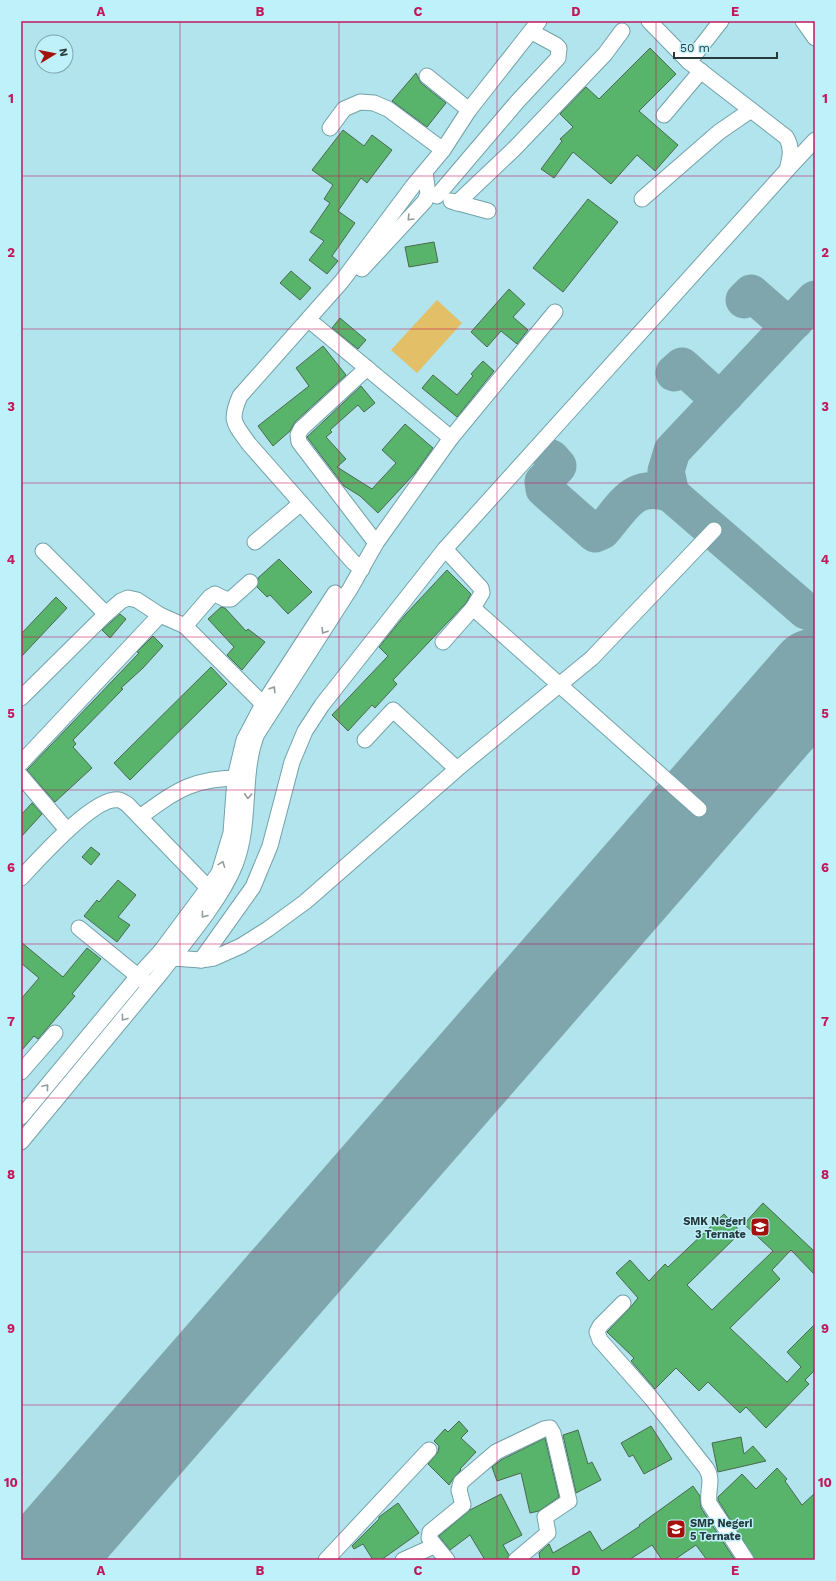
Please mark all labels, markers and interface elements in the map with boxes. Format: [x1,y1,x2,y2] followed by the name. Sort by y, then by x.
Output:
[97,4,106,19] text: A
[256,4,265,19] text: B
[414,4,423,19] text: C
[571,4,581,19] text: D
[731,4,739,19] text: E
[34,34,74,74] north arrow
[674,34,777,60] scale bar
[680,41,710,55] text: 50 m
[56,47,70,57] text: N
[8,91,14,106] text: 1
[822,91,828,106] text: 1
[408,214,415,221] one-way arrow
[7,245,15,260] text: 2
[821,245,829,260] text: 2
[7,399,15,414] text: 3
[821,399,829,414] text: 3
[7,552,16,567] text: 4
[821,552,830,567] text: 4
[321,626,328,633] one-way arrow
[268,686,276,693] one-way arrow
[7,706,15,721] text: 5
[821,706,829,721] text: 5
[243,793,252,799] one-way arrow
[7,860,15,875] text: 6
[821,860,829,875] text: 6
[217,861,225,868] one-way arrow
[202,911,209,918] one-way arrow
[122,1013,129,1020] one-way arrow
[7,1014,15,1029] text: 7
[821,1014,829,1029] text: 7
[41,1084,48,1091] one-way arrow
[7,1167,15,1182] text: 8
[821,1167,829,1182] text: 8
[683,1215,746,1241] place label: SMK Negeri 3 Ternate
[749,1216,771,1238] school or university icon: SMK Negeri 3 Ternate
[7,1321,15,1336] text: 9
[821,1321,829,1336] text: 9
[4,1475,18,1490] text: 10
[818,1475,832,1490] text: 10
[690,1517,752,1543] place label: SMP Negeri 5 Ternate
[665,1518,687,1540] school or university icon: SMP Negeri 5 Ternate
[97,1563,106,1578] text: A
[256,1563,265,1578] text: B
[414,1563,423,1578] text: C
[571,1563,581,1578] text: D
[731,1563,739,1578] text: E

